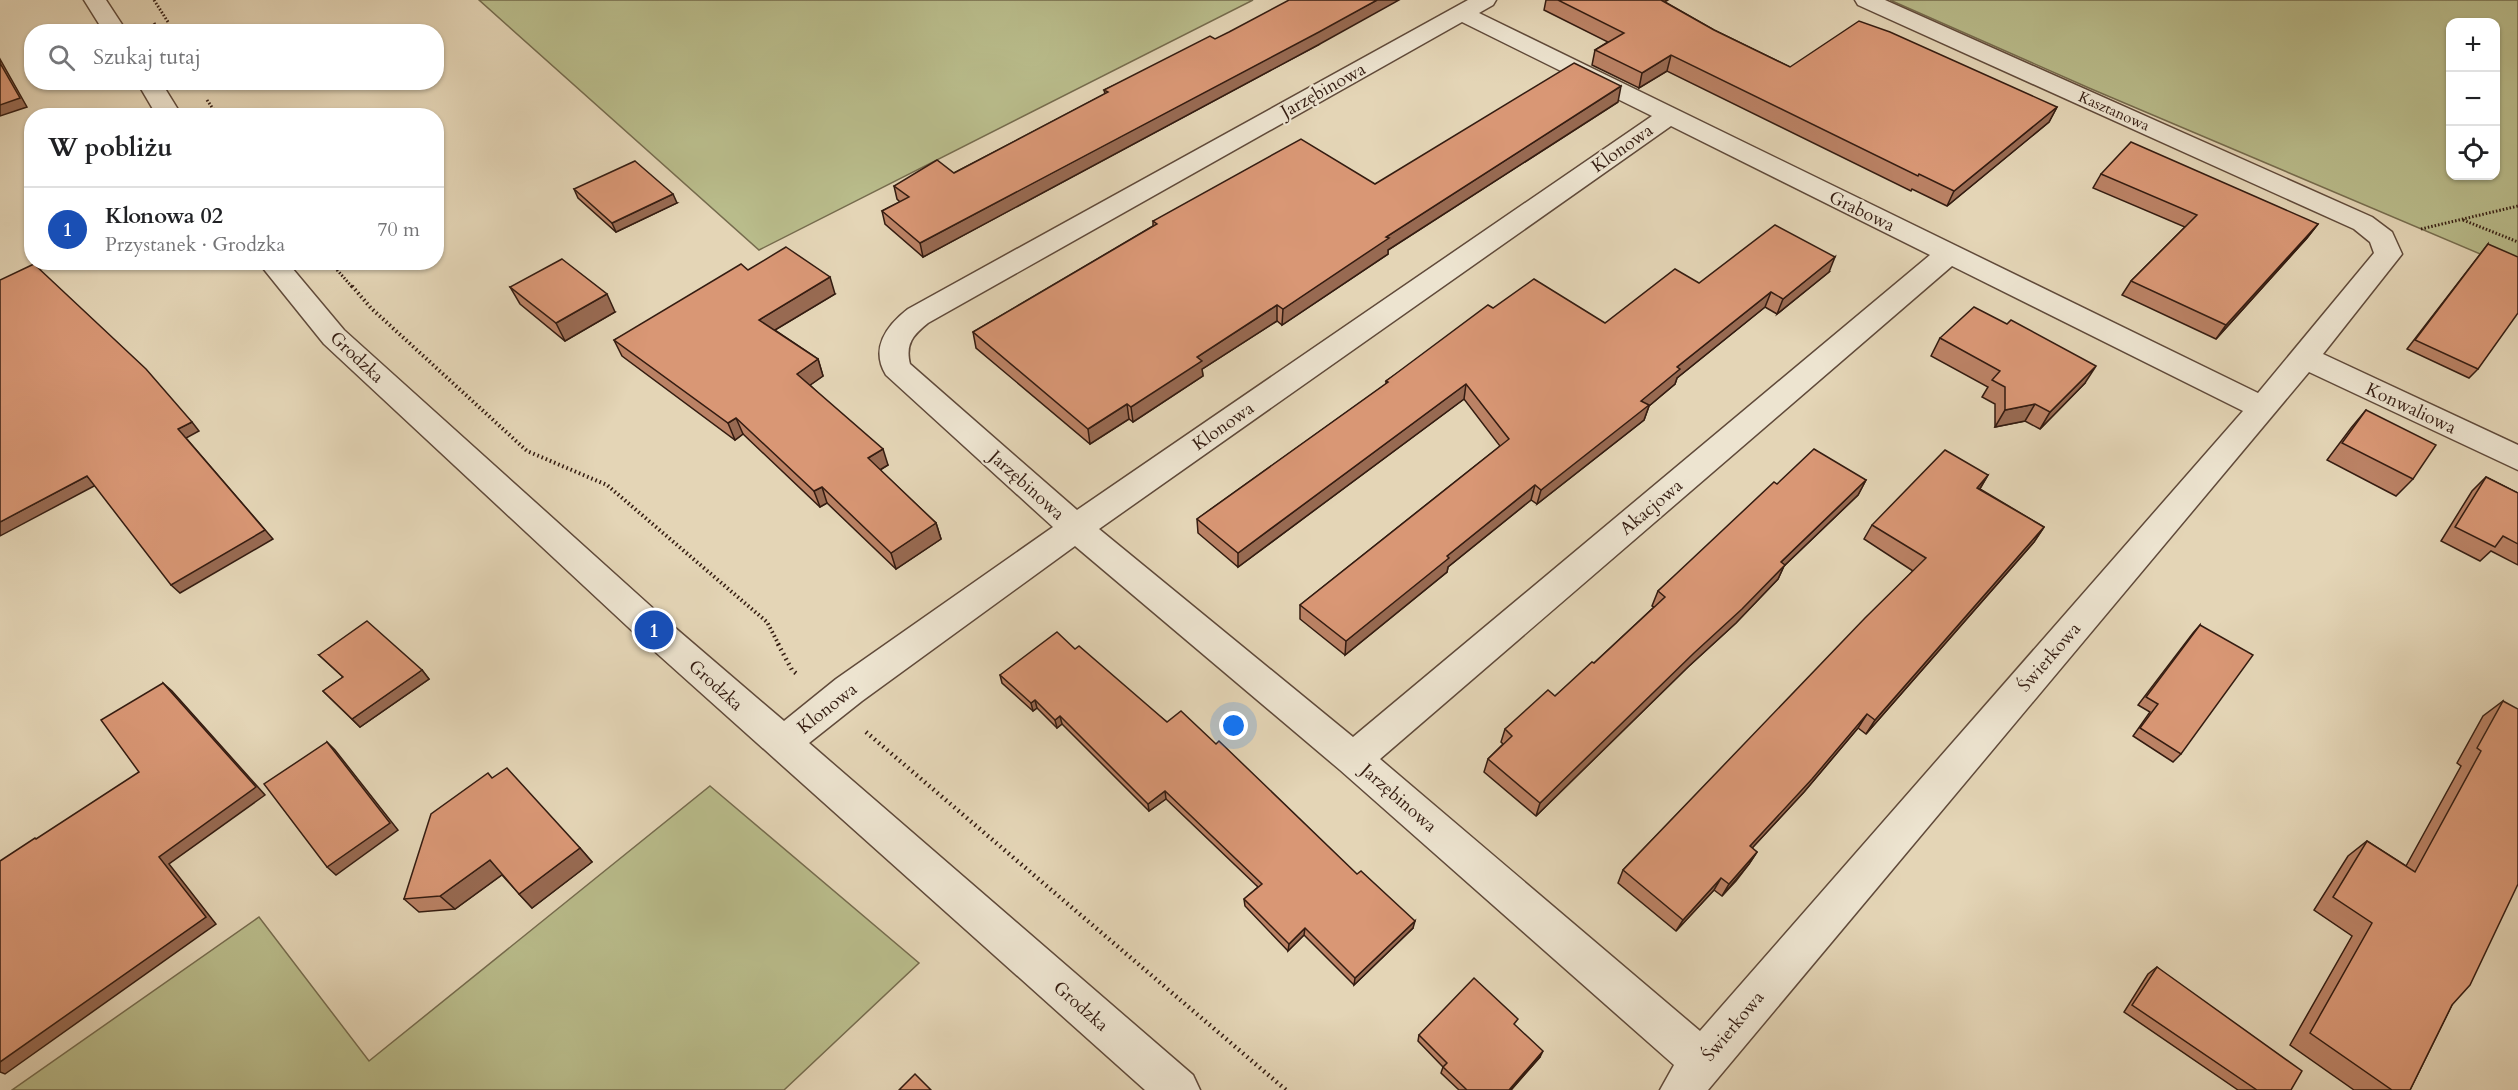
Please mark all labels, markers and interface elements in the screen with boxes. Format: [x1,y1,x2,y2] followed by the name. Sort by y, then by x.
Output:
[2446,18,2500,180] map controls
[2446,18,2500,72] button: +
[24,24,444,90] search box
[45,41,78,74] icon: search
[93,42,201,72] text: Szukaj tutaj
[1274,57,1370,126] street label: Jarzębinowa
[2446,72,2500,126] button: −
[2075,86,2153,136] street label: Kasztanowa
[1586,118,1658,179] street label: Klonowa
[2446,126,2500,180] button: locate
[48,130,173,165] text: W pobliżu
[1825,185,1899,238] street label: Grabowa
[105,201,223,231] text: Klonowa 02
[62,216,73,243] text: 1
[377,216,420,243] text: 70 m
[105,231,285,258] text: Przystanek · Grodzka
[324,326,389,389] street label: Grodzka
[2361,377,2460,440] street label: Konwaliowa
[1187,396,1259,457] street label: Klonowa
[981,443,1070,526] street label: Jarzębinowa
[1614,473,1688,541] street label: Akacjowa
[634,608,674,652] pin: 1
[2012,617,2087,698] street label: Świerkowa
[683,654,749,717] street label: Grodzka
[792,677,863,740] street label: Klonowa
[1219,711,1248,740] your location
[1353,756,1442,839] street label: Jarzębinowa
[1048,975,1114,1037] street label: Grodzka
[1697,986,1770,1067] street label: Świerkowa

